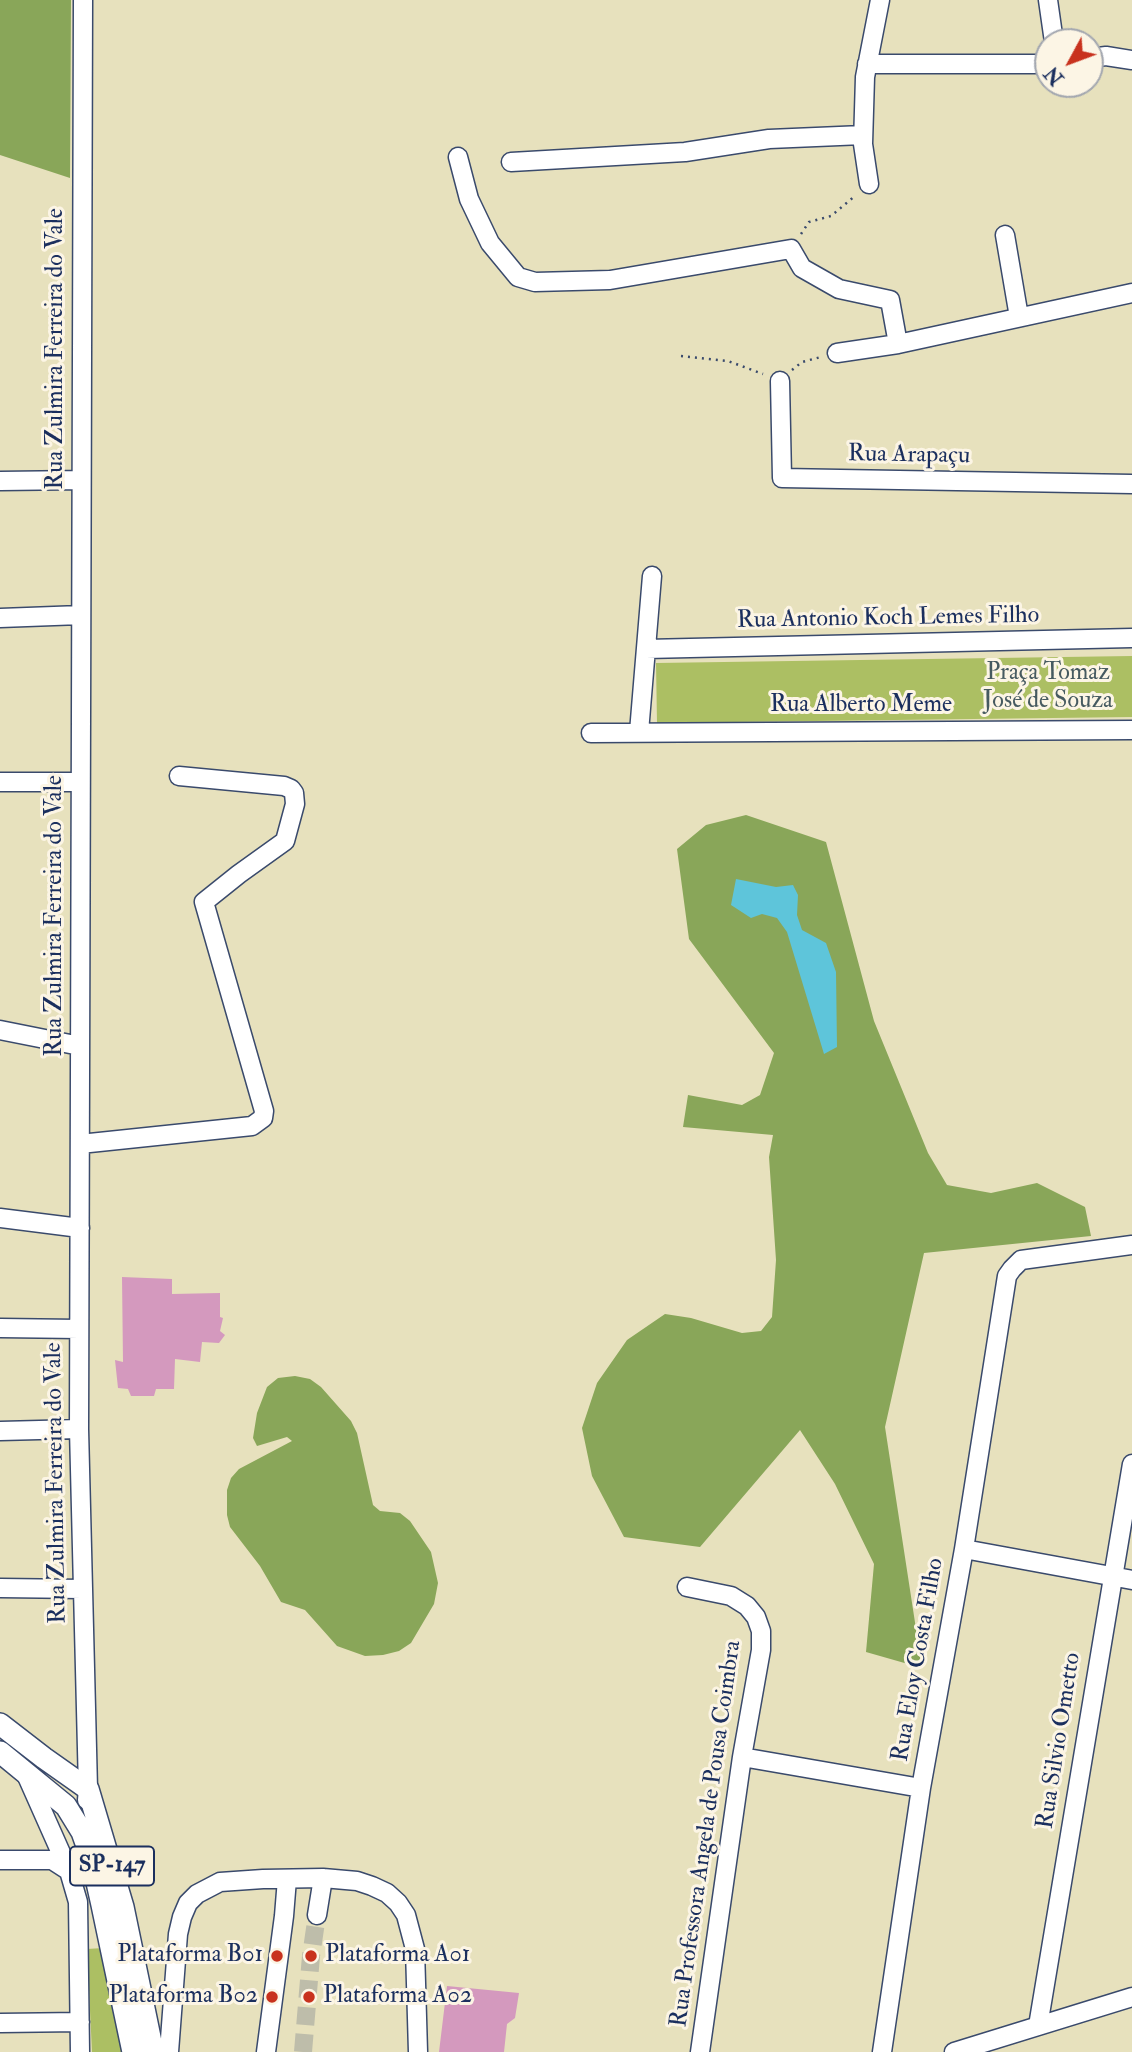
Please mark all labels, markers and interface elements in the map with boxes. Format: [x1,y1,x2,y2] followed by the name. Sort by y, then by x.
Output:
[1034,28,1104,98] north arrow
[1040,61,1069,90] text: N
[43,208,71,490] street label: Rua Zulmira Ferreira do Vale
[848,441,970,471] street label: Rua Arapaçu
[737,602,1039,636] street label: Rua Antonio Koch Lemes Filho
[983,660,1113,716] park label: Praça Tomaz José de Souza
[770,692,952,720] street label: Rua Alberto Meme
[42,775,70,1057] street label: Rua Zulmira Ferreira do Vale
[40,1342,74,1624] street label: Rua Zulmira Ferreira do Vale
[887,1556,951,1764] street label: Rua Eloy Costa Filho
[666,1639,748,2029] street label: Rua Professora Angela de Pousa Coimbra
[1032,1651,1088,1831] street label: Rua Silvio Ometto
[70,1846,154,1885] road number: SP-147
[117,1942,263,1970] place label: Plataforma B01
[325,1942,470,1970] place label: Plataforma A01
[269,1948,285,1964] marker: Plataforma B01
[303,1948,319,1964] marker: Plataforma A01
[108,1983,258,2011] place label: Plataforma B02
[323,1983,472,2011] place label: Plataforma A02
[264,1989,280,2005] marker: Plataforma B02
[301,1989,317,2005] marker: Plataforma A02

